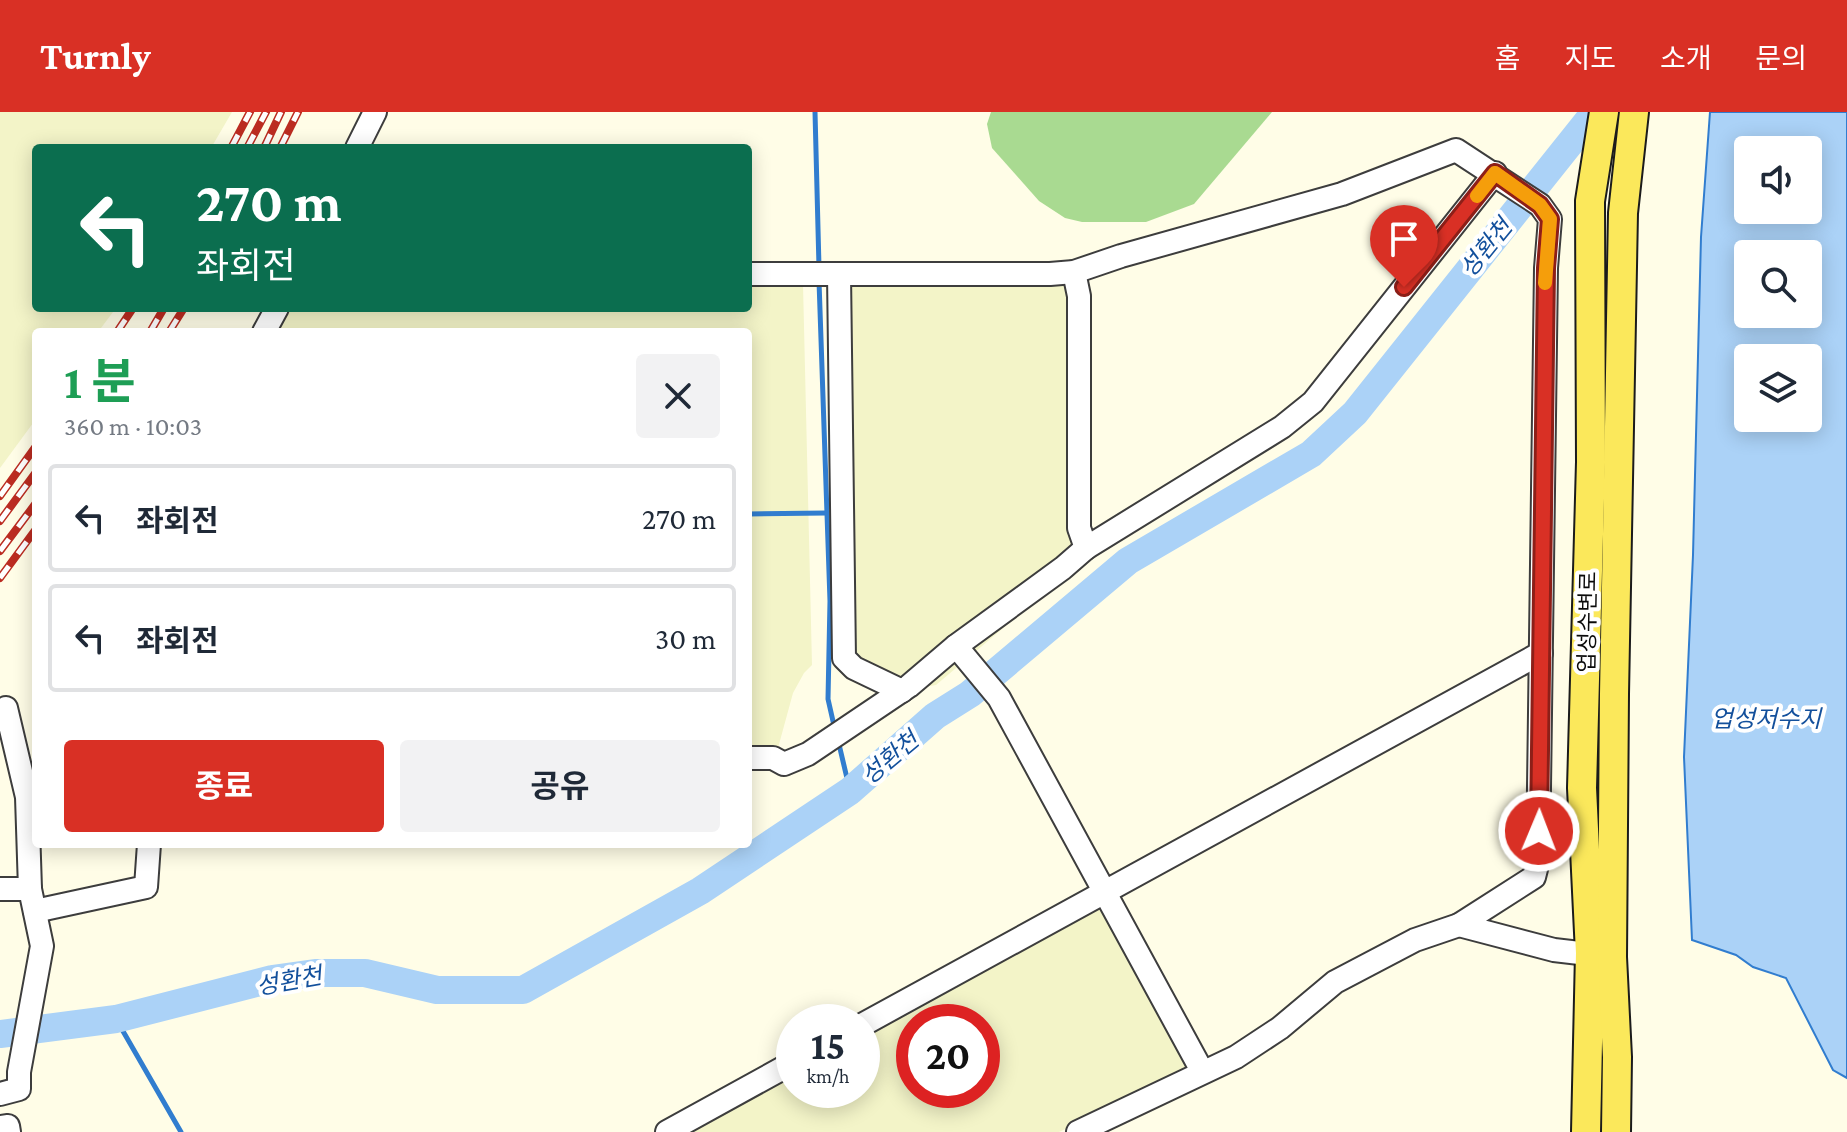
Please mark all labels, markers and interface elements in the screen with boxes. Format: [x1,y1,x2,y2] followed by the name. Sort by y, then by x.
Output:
[40,35,151,77] text: Turnly
[1495,43,1520,74] text: 홈
[1564,43,1616,74] text: 지도
[1660,43,1711,74] text: 소개
[1755,43,1807,74] text: 문의
[1734,136,1822,432] map controls
[1734,136,1822,224] button: sound
[196,171,342,233] text: 270 m
[64,176,168,280] icon: left
[1370,205,1438,287] pin
[1454,211,1519,282] water label: 성환천
[1382,217,1426,261] icon: arrive
[1734,240,1822,328] button: search
[196,246,295,286] text: 좌회전
[1734,344,1822,432] button: layers
[636,354,720,438] button: close
[64,355,135,408] text: 1 분
[64,412,202,441] text: 360 m · 10:03
[68,496,112,540] icon: left
[642,502,716,535] text: 270 m
[136,504,219,537] text: 좌회전
[1574,571,1601,673] street label: 업성수변로
[68,616,112,660] icon: left
[655,622,716,655] text: 30 m
[136,624,219,657] text: 좌회전
[1711,705,1823,732] water label: 업성저수지
[856,724,926,789] water label: 성환천
[64,740,384,832] button: 종료
[400,740,720,832] button: 공유
[1497,789,1581,873] position arrow
[254,961,327,1000] water label: 성환천
[896,1004,1000,1108] speed limit sign: 20
[811,1023,845,1068] text: 15
[806,1065,850,1087] text: km/h

